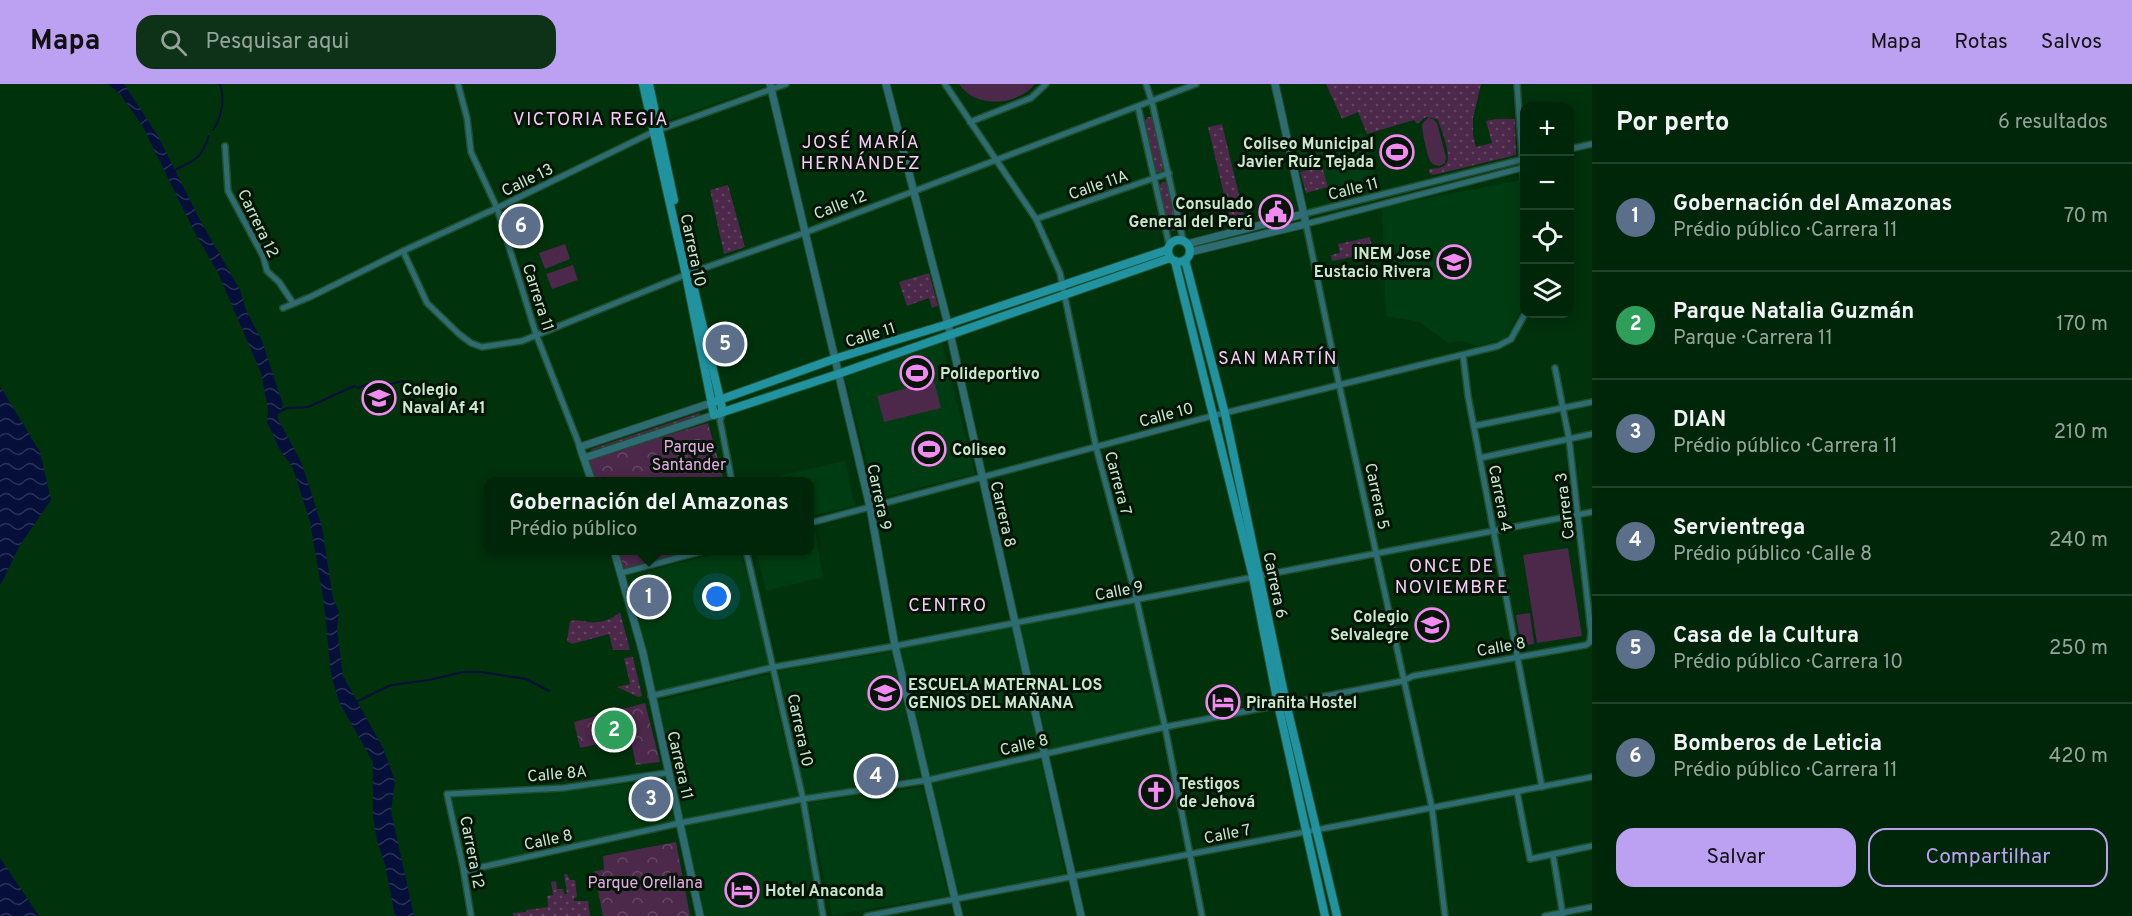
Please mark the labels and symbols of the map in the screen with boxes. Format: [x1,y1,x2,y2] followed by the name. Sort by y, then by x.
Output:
[513,109,669,132] district label: VICTORIA REGIA
[801,130,921,176] district label: JOSÉ MARÍA HERNÁNDEZ
[1379,134,1415,170] sports icon: Coliseo Municipal Javier Ruíz Tejada
[1237,135,1374,173] place label: Coliseo Municipal Javier Ruíz Tejada
[499,160,557,202] street label: Calle 13
[1066,166,1131,205] street label: Calle 11A
[1326,174,1381,206] street label: Calle 11
[232,186,282,261] street label: Carrera 12
[811,187,870,225] street label: Calle 12
[1258,194,1294,230] public building icon: Consulado General del Perú
[1129,195,1253,233] place label: Consulado General del Perú
[502,204,540,248] pin: 6
[675,212,710,289] street label: Carrera 10
[1436,244,1472,280] school or university icon: INEM Jose Eustacio Rivera
[1314,245,1431,283] place label: INEM Jose Eustacio Rivera
[517,261,557,334] street label: Carrera 11
[843,319,898,353] street label: Calle 11
[706,322,744,366] pin: 5
[1218,346,1338,371] district label: SAN MARTÍN
[899,355,935,391] sports icon: Polideportivo
[940,365,1040,385] place label: Polideportivo
[361,380,397,416] school or university icon: Colegio Naval Af 41
[402,381,486,419] place label: Colegio Naval Af 41
[1137,399,1196,433] street label: Calle 10
[911,431,947,467] sports icon: Coliseo
[652,438,726,476] park label: Parque Santander
[952,441,1006,461] place label: Coliseo
[1099,449,1135,518] street label: Carrera 7
[1359,461,1393,532] street label: Carrera 5
[861,462,895,532] street label: Carrera 9
[1483,463,1515,534] street label: Carrera 4
[1552,471,1580,540] street label: Carrera 3
[985,479,1019,550] street label: Carrera 8
[1257,550,1291,620] street label: Carrera 6
[1395,556,1509,600] district label: ONCE DE NOVIEMBRE
[630,574,668,620] pin: 1
[1093,577,1145,606] street label: Calle 9
[702,582,731,611] your location
[908,595,988,618] district label: CENTRO
[1414,607,1450,643] school or university icon: Colegio Selvalegre
[1330,608,1409,646] place label: Colegio Selvalegre
[1475,634,1527,662] street label: Calle 8
[867,675,903,711] school or university icon: ESCUELA MATERNAL LOS GENIOS DEL MAÑANA
[908,676,1102,714] place label: ESCUELA MATERNAL LOS GENIOS DEL MAÑANA
[1205,684,1241,720] hotel icon: Pirañita Hostel
[782,692,817,769] street label: Carrera 10
[1246,694,1357,714] place label: Pirañita Hostel
[594,708,634,752] pin: 2
[661,729,697,802] street label: Carrera 11
[998,731,1051,761] street label: Calle 8
[856,754,896,798] pin: 4
[526,762,588,788] street label: Calle 8A
[1138,774,1174,810] church icon: Testigos de Jehová
[1179,775,1255,813] place label: Testigos de Jehová
[632,776,670,822] pin: 3
[454,814,488,890] street label: Carrera 12
[1202,821,1252,849] street label: Calle 7
[522,826,575,856] street label: Calle 8
[724,872,760,908] hotel icon: Hotel Anaconda
[587,874,703,894] park label: Parque Orellana
[765,882,884,902] place label: Hotel Anaconda

